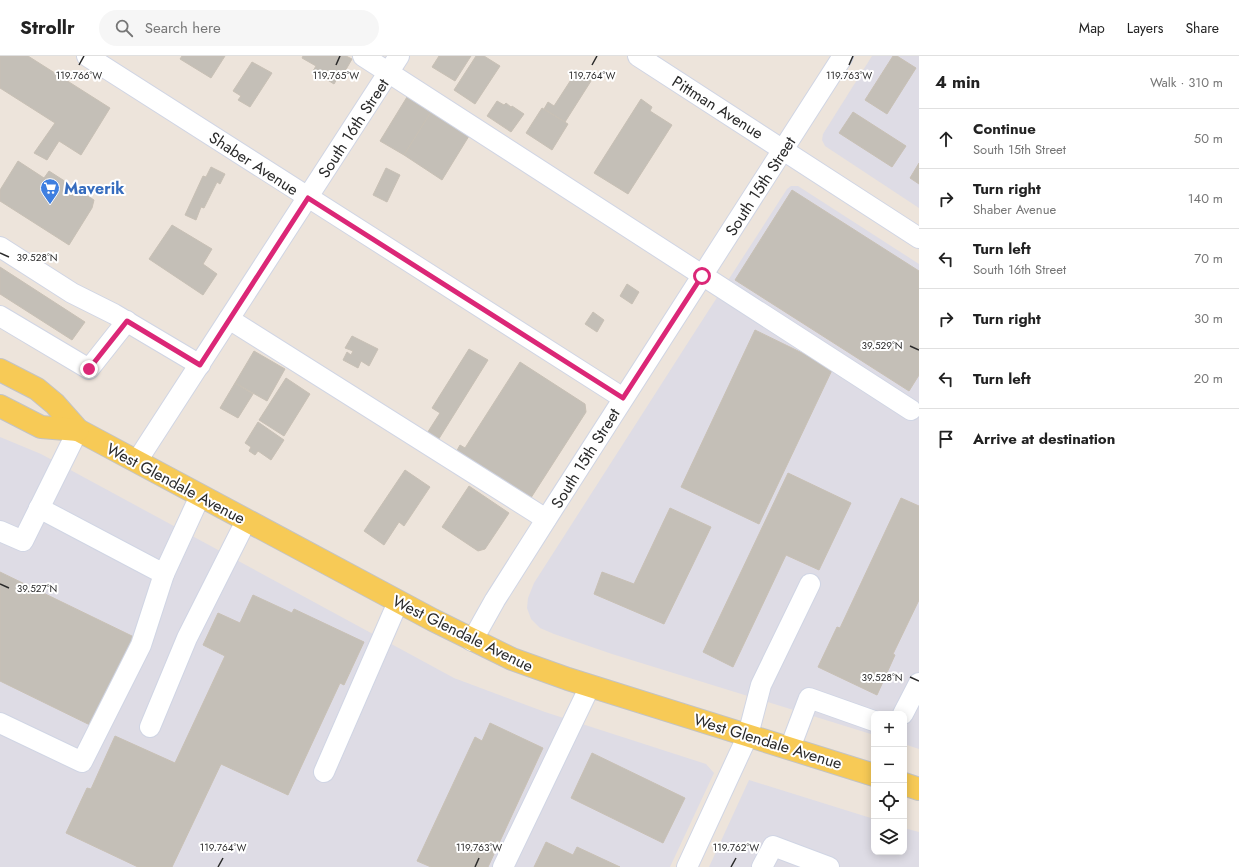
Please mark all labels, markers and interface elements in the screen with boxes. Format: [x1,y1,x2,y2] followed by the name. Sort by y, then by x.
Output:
[99,10,379,46] search box
[20,14,75,41] text: Strollr
[113,17,135,39] icon: search
[145,17,221,39] text: Search here
[1079,18,1105,38] text: Map
[1127,18,1163,38] text: Layers
[1185,18,1219,38] text: Share
[56,68,102,83] text: 119.766°W
[313,68,359,83] text: 119.765°W
[569,68,615,83] text: 119.764°W
[826,68,872,83] text: 119.763°W
[668,70,768,145] street label: Pittman Avenue
[935,70,980,94] text: 4 min
[1150,73,1223,92] text: Walk · 310 m
[313,74,394,183] street label: South 16th Street
[973,118,1036,140] text: Continue
[205,126,303,201] street label: Shaber Avenue
[935,128,957,150] icon: ahead
[1194,129,1223,148] text: 50 m
[720,132,801,241] street label: South 15th Street
[973,140,1066,159] text: South 15th Street
[39,177,61,205] supermarket icon: Maverik
[64,177,125,200] place label: Maverik
[973,178,1041,200] text: Turn right
[935,188,957,210] icon: right
[1188,189,1223,208] text: 140 m
[973,200,1056,219] text: Shaber Avenue
[973,238,1031,260] text: Turn left
[935,248,957,270] icon: left
[1194,249,1223,268] text: 70 m
[17,250,57,265] text: 39.528°N
[973,260,1066,279] text: South 16th Street
[693,267,711,285] route start
[935,308,957,330] icon: right
[973,308,1041,330] text: Turn right
[1194,309,1223,328] text: 30 m
[861,338,903,353] text: 39.529°N
[80,360,98,378] route end
[935,368,957,390] icon: left
[973,368,1031,390] text: Turn left
[1194,369,1223,388] text: 20 m
[545,404,626,513] street label: South 15th Street
[935,428,957,450] icon: arrive
[973,428,1115,450] text: Arrive at destination
[102,437,249,530] street label: West Glendale Avenue
[17,581,57,596] text: 39.527°N
[389,589,537,678] street label: West Glendale Avenue
[862,670,902,685] text: 39.528°N
[691,708,845,775] street label: West Glendale Avenue
[871,711,907,855] map controls
[871,711,907,747] button: +
[871,747,907,783] button: −
[871,783,907,819] button: locate
[871,819,907,855] button: layers
[200,840,246,855] text: 119.764°W
[456,840,502,855] text: 119.763°W
[713,840,759,855] text: 119.762°W

